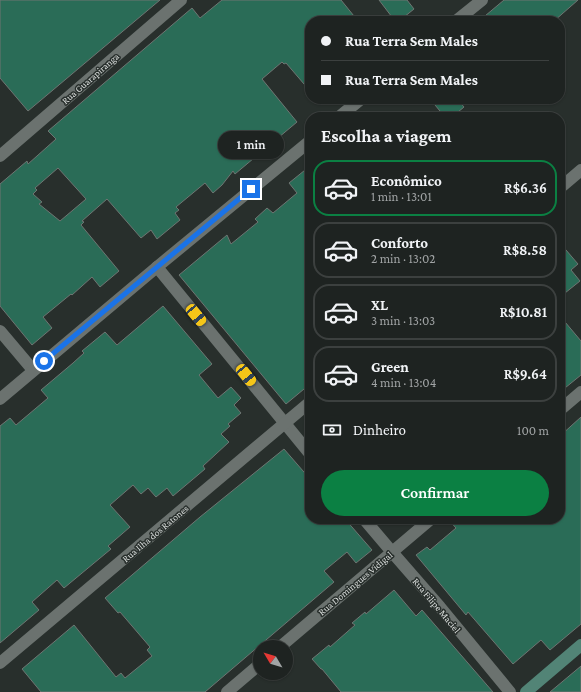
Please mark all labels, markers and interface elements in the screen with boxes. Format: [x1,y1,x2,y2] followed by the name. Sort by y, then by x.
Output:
[345,33,478,49] text: Rua Terra Sem Males
[60,50,121,106] street label: Rua Guarapiranga
[345,72,478,88] text: Rua Terra Sem Males
[321,126,451,146] text: Escolha a viagem
[218,131,284,159] callout: 1 min
[237,137,265,152] text: 1 min
[323,170,359,206] icon: car
[371,173,442,189] text: Econômico
[242,180,260,198] route end
[504,180,547,196] text: R$6.36
[371,189,432,204] text: 1 min · 13:01
[323,232,359,268] icon: car
[371,235,428,251] text: Conforto
[503,242,547,258] text: R$8.58
[371,251,435,266] text: 2 min · 13:02
[323,294,359,330] icon: car
[371,297,388,313] text: XL
[184,302,208,328] car
[499,304,547,320] text: R$10.81
[371,313,435,328] text: 3 min · 13:03
[35,352,53,370] route start
[323,356,359,392] icon: car
[371,359,409,375] text: Green
[234,362,258,388] car
[504,366,547,382] text: R$9.64
[371,375,436,390] text: 4 min · 13:04
[321,419,343,441] icon: cash
[353,422,406,438] text: Dinheiro
[517,423,549,438] text: 100 m
[321,470,549,516] button: Confirmar
[120,503,191,564] street label: Rua Ilha dos Ratones
[316,549,395,618] street label: Rua Domingues Vidigal
[410,576,463,635] street label: Rua Filipe Maciel
[253,640,293,680] north arrow
[253,640,293,680] map controls

